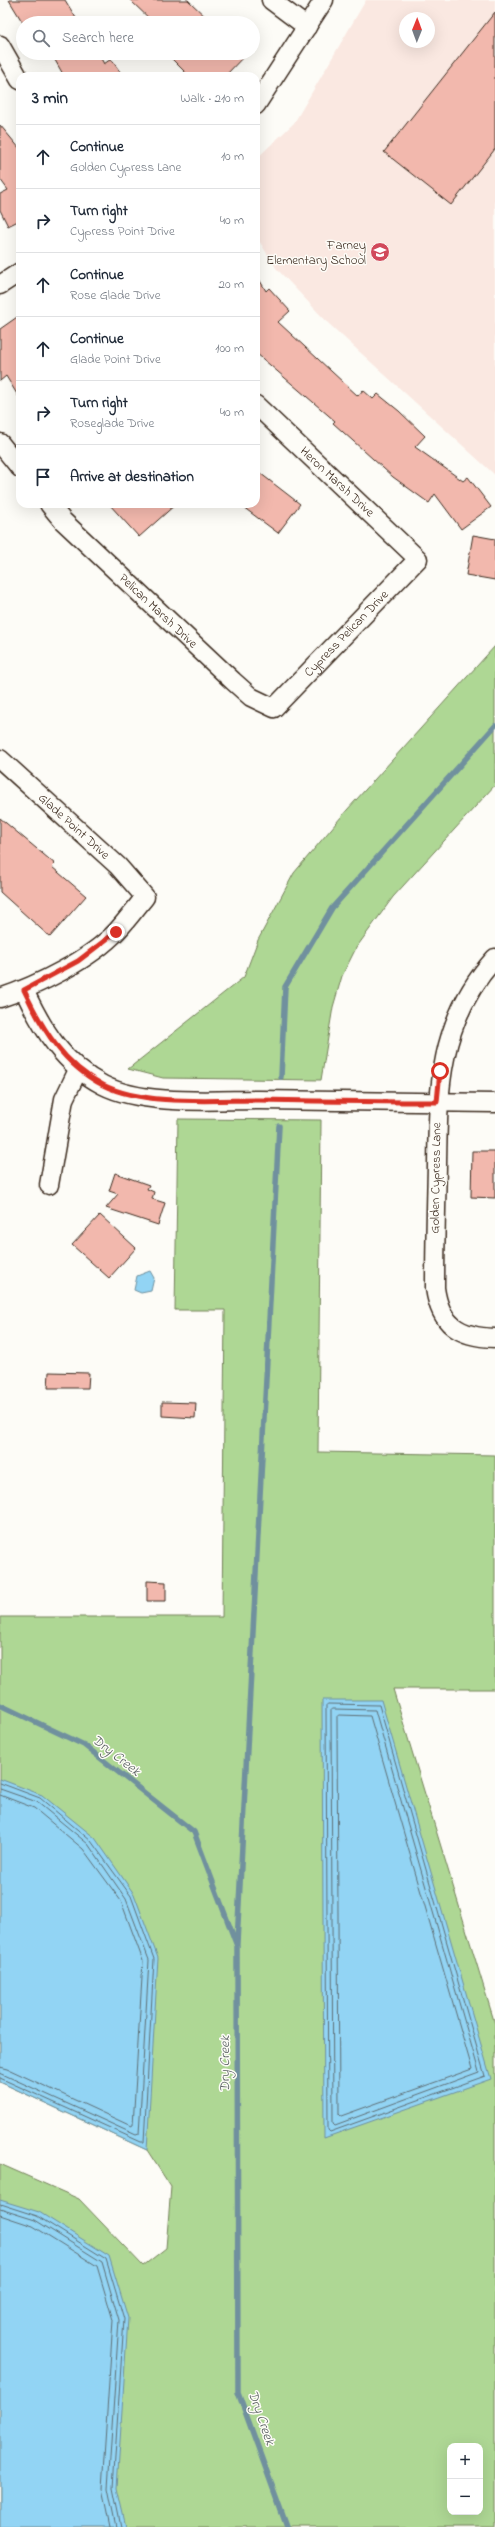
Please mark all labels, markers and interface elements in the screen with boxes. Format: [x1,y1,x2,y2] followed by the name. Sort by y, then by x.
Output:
[399,12,435,48] north arrow
[16,16,260,60] search box
[30,27,52,49] icon: search
[62,27,134,49] text: Search here
[32,86,68,111] text: 3 min
[180,89,244,108] text: Walk · 210 m
[70,136,124,158] text: Continue
[32,146,54,168] icon: ahead
[221,147,244,166] text: 10 m
[70,158,181,177] text: Golden Cypress Lane
[70,200,128,222] text: Turn right
[32,210,54,232] icon: right
[220,211,244,230] text: 40 m
[70,222,175,241] text: Cypress Point Drive
[266,236,366,271] place label: Farney Elementary School
[369,241,391,263] school or university icon: Farney Elementary School
[70,264,124,286] text: Continue
[32,274,54,296] icon: ahead
[219,275,244,294] text: 20 m
[70,286,161,305] text: Rose Glade Drive
[70,328,124,350] text: Continue
[32,338,54,360] icon: ahead
[215,339,244,358] text: 100 m
[70,350,161,369] text: Glade Point Drive
[70,392,128,414] text: Turn right
[32,402,54,424] icon: right
[220,403,244,422] text: 40 m
[70,414,154,433] text: Roseglade Drive
[295,442,379,522] street label: Heron Marsh Drive
[32,466,54,488] icon: arrive
[70,466,194,488] text: Arrive at destination
[115,569,202,653] street label: Pelican Marsh Drive
[300,585,393,681] street label: Cypress Pelican Drive
[34,789,114,864] street label: Glade Point Drive
[107,923,125,941] route end
[431,1062,449,1080] route start
[426,1122,447,1234] street label: Golden Cypress Lane
[87,1730,145,1782] water label: Dry Creek
[215,2035,236,2092] water label: Dry Creek
[242,2388,280,2449] water label: Dry Creek
[447,2443,483,2515] map controls
[447,2443,483,2479] button: +
[447,2479,483,2515] button: −

